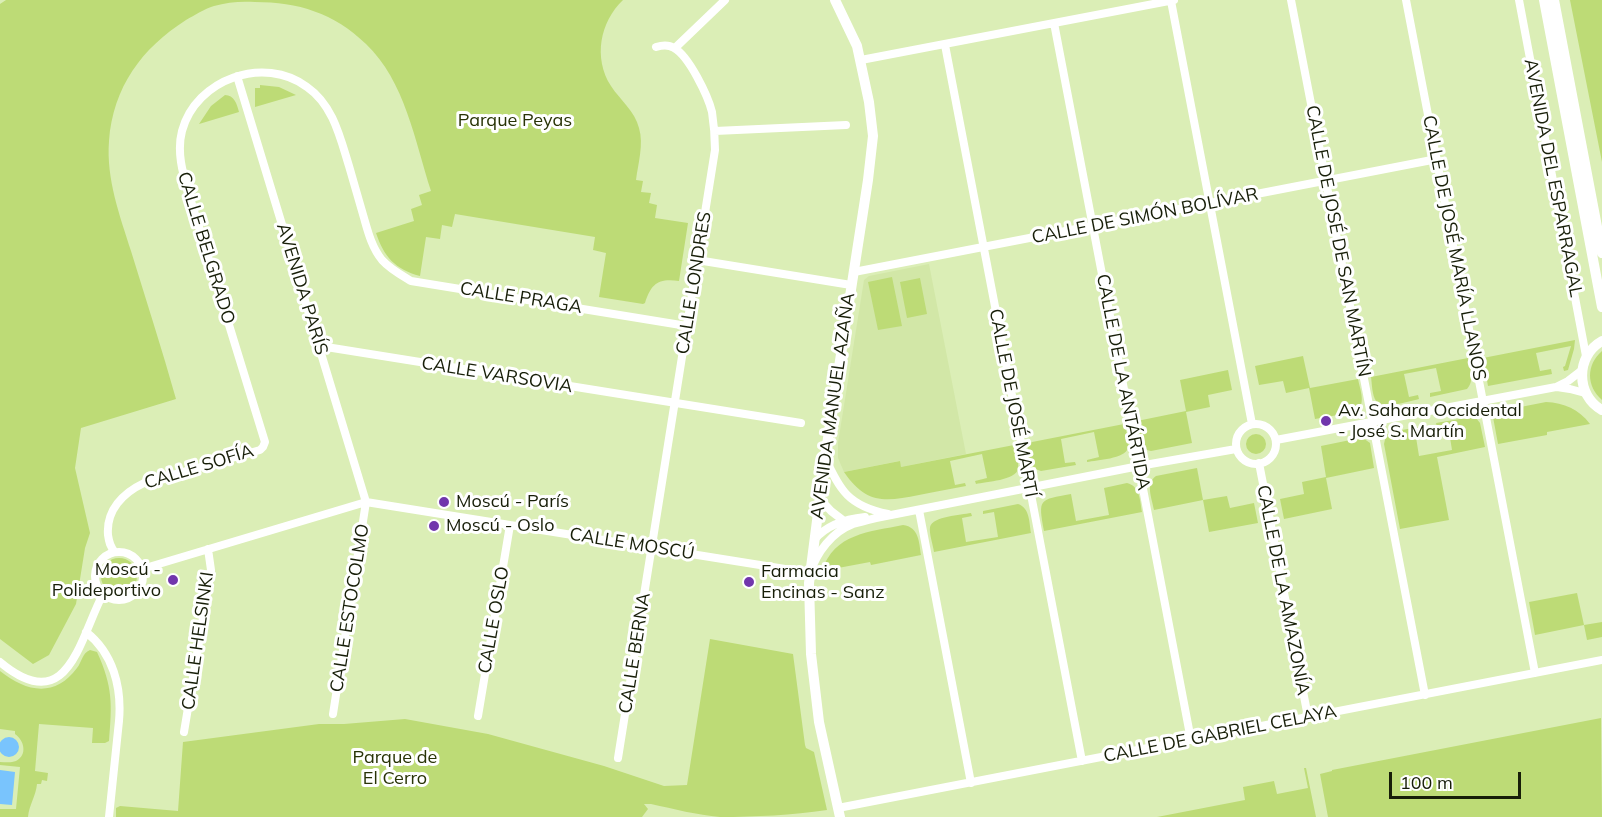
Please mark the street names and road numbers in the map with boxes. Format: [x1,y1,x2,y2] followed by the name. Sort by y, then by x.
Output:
[1519,57,1587,299] street label: AVENIDA DEL ESPARRAGAL
[1301,103,1375,379] street label: CALLE DE JOSÉ DE SAN MARTÍN
[1418,113,1490,383] street label: CALLE DE JOSÉ MARÍA LLANOS
[173,169,239,327] street label: CALLE BELGRADO
[1030,183,1260,249] street label: CALLE DE SIMÓN BOLÍVAR
[672,210,716,356] street label: CALLE LONDRES
[272,221,332,357] street label: AVENIDA PARÍS
[1091,272,1155,492] street label: CALLE DE LA ANTÁRTIDA
[458,278,584,318] street label: CALLE PRAGA
[806,291,860,521] street label: AVENIDA MANUEL AZAÑA
[984,307,1042,499] street label: CALLE DE JOSÉ MARTÍ
[420,352,574,398] street label: CALLE VARSOVIA
[142,440,256,494] street label: CALLE SOFÍA
[1252,483,1314,697] street label: CALLE DE LA AMAZONÍA
[326,522,374,694] street label: CALLE ESTOCOLMO
[568,523,696,565] street label: CALLE MOSCÚ
[474,565,514,675] street label: CALLE OSLO
[178,570,218,712] street label: CALLE HELSINKI
[615,591,655,715] street label: CALLE BERNA
[1102,701,1338,767] street label: CALLE DE GABRIEL CELAYA

